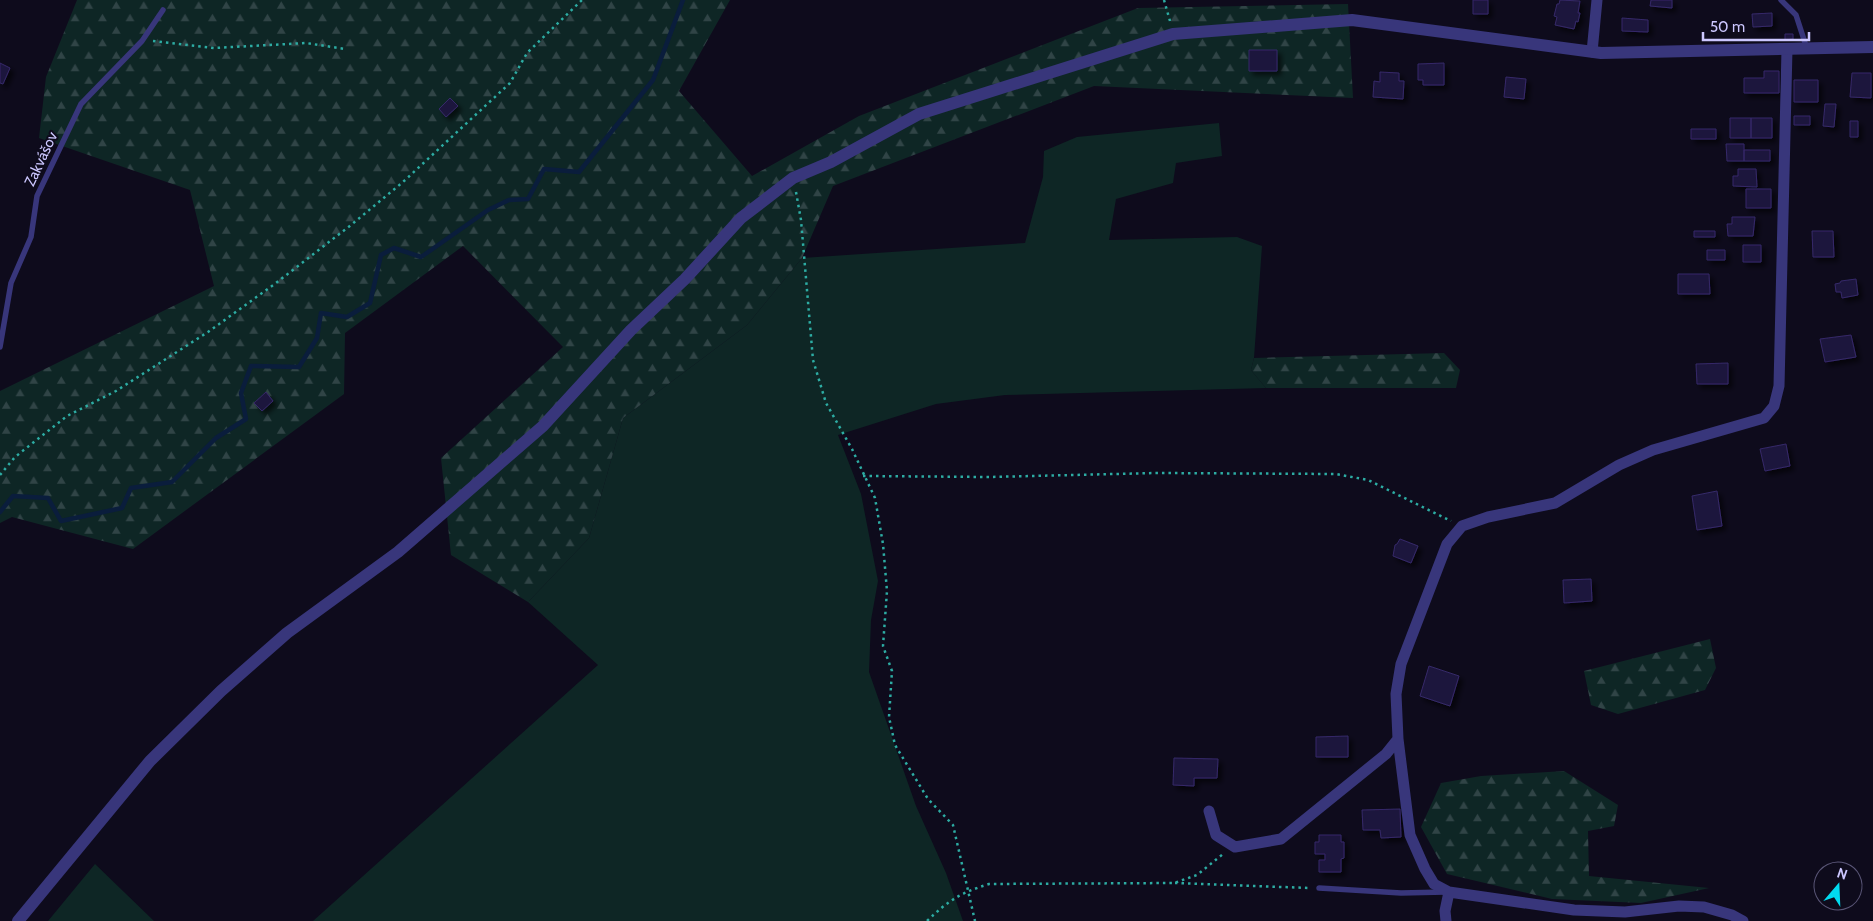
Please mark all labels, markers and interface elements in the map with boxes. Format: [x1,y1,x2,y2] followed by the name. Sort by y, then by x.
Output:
[1703,10,1809,42] scale bar
[1710,18,1745,36] text: 50 m
[21,128,62,189] street label: Zakvášov
[1813,861,1863,911] north arrow
[1835,864,1850,884] text: N

